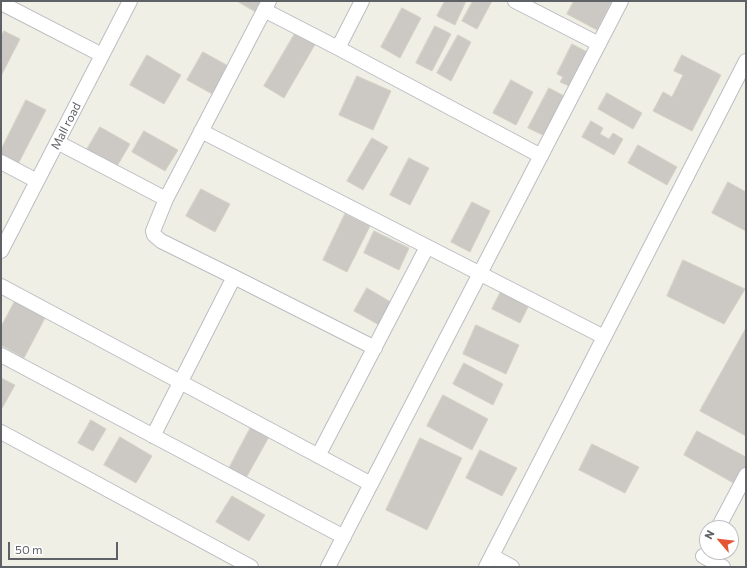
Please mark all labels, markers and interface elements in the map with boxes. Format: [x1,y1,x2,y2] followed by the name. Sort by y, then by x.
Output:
[48,100,84,152] street label: Mall road
[699,520,739,560] north arrow
[701,528,717,541] text: N
[10,534,120,560] scale bar
[15,542,43,556] text: 50 m

